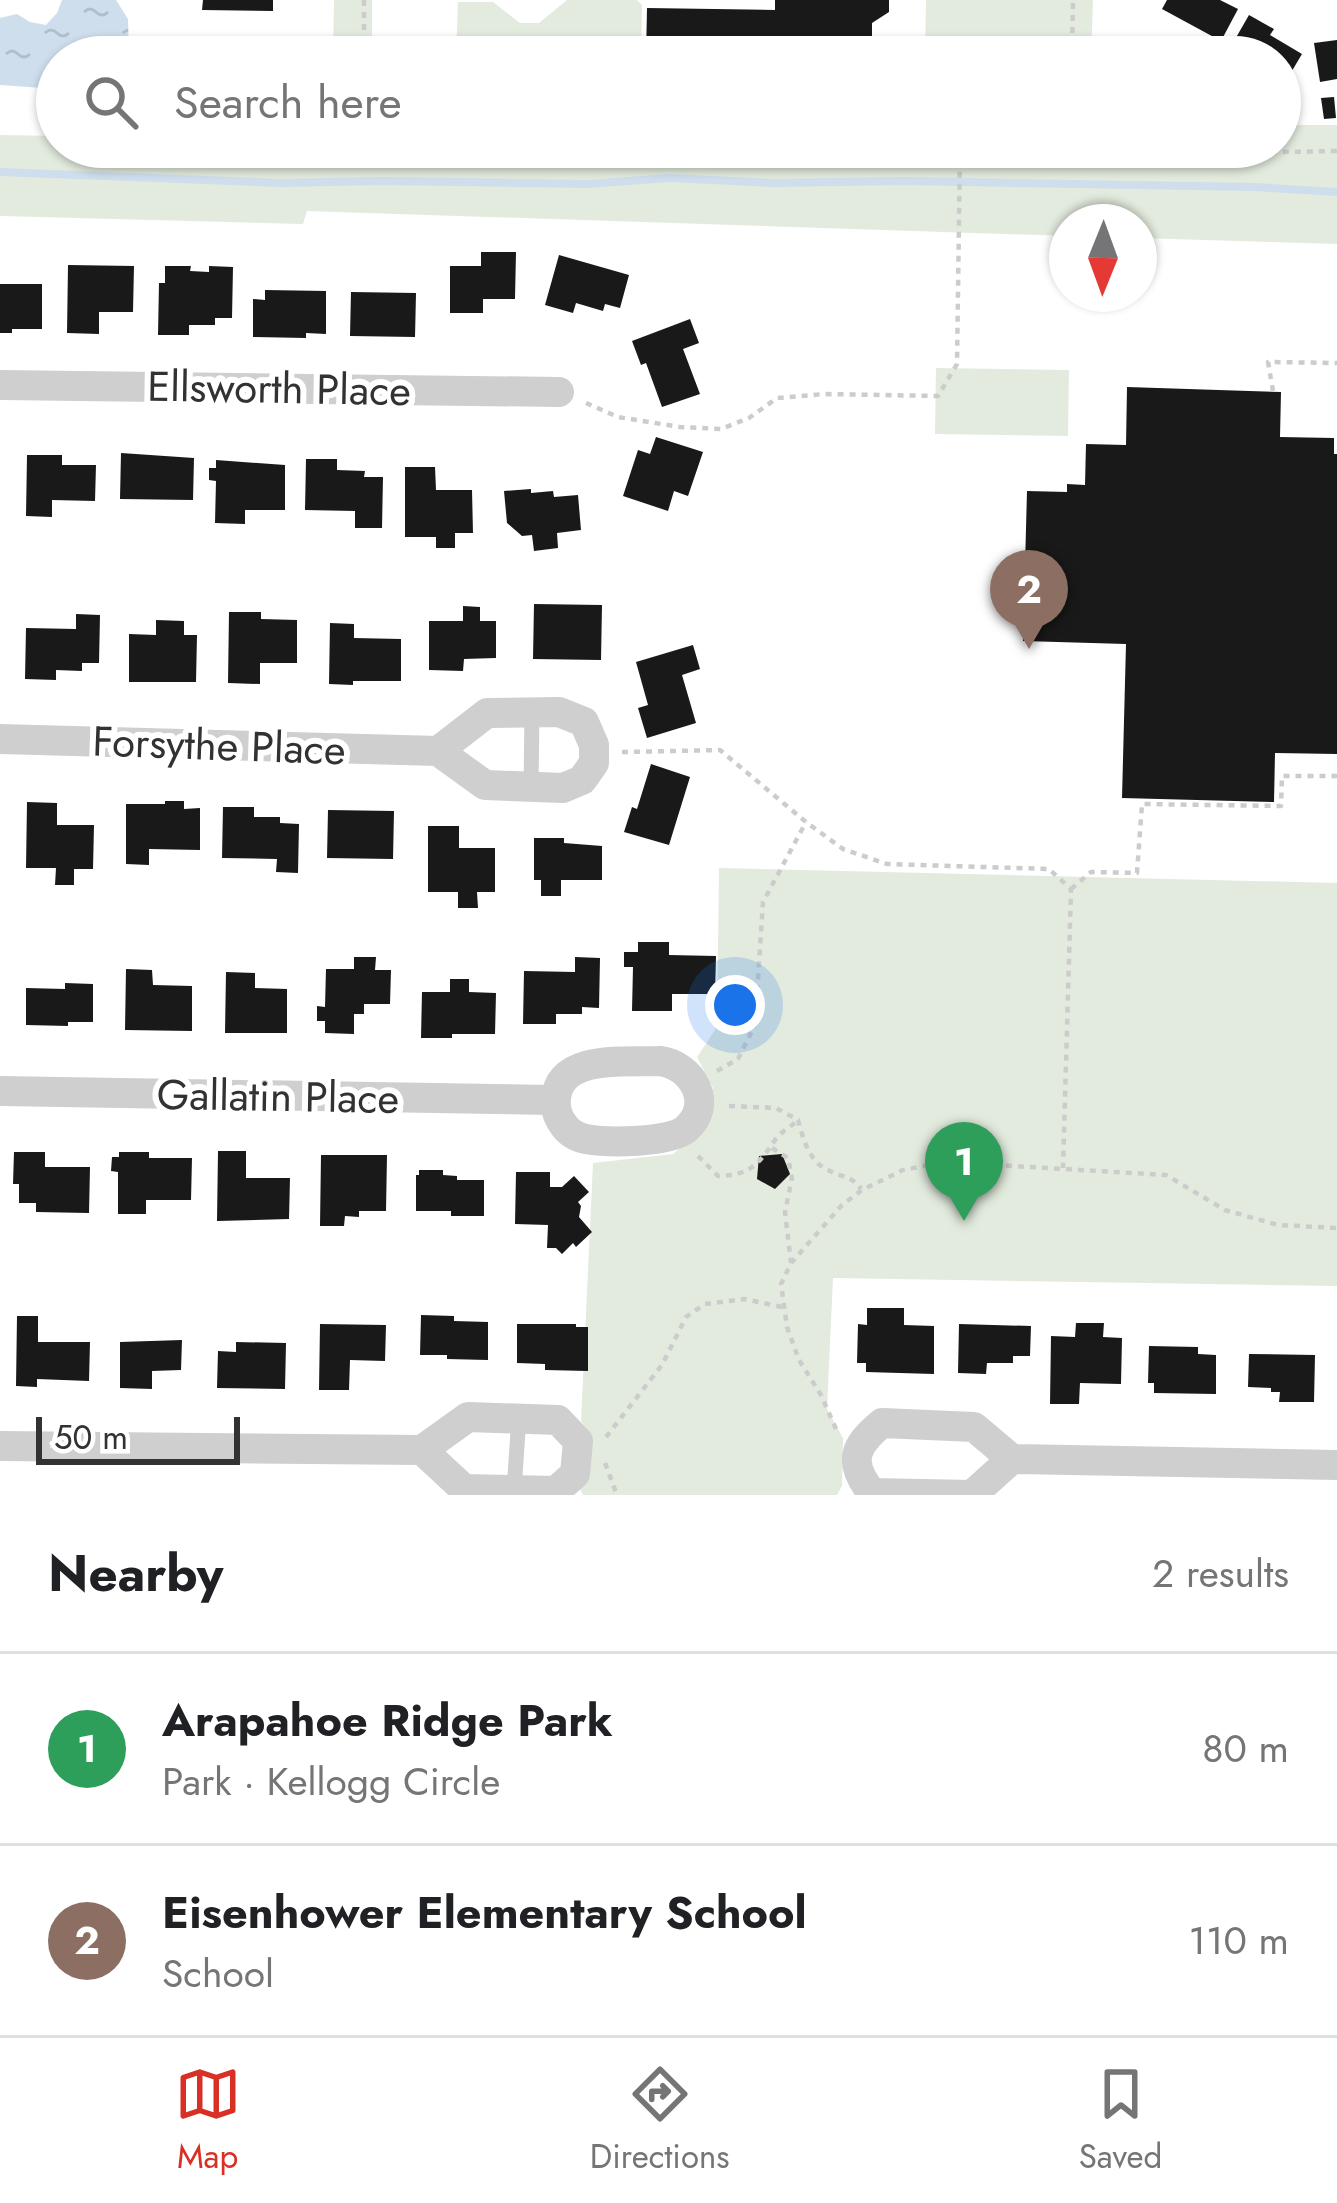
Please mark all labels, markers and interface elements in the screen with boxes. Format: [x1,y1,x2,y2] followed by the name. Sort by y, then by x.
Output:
[36,36,1301,168] search box
[78,69,144,135] icon: search
[174,70,402,135] text: Search here
[1049,204,1157,312] north arrow
[147,356,411,421] street label: Ellsworth Place
[990,550,1068,649] pin: 2
[91,711,347,780] street label: Forsythe Place
[705,975,765,1035] your location
[156,1064,400,1129] street label: Gallatin Place
[925,1122,1003,1221] pin: 1
[36,1411,240,1464] scale bar
[54,1414,128,1461] text: 50 m
[48,1536,223,1610] text: Nearby
[1152,1545,1289,1602] text: 2 results
[162,1688,613,1753] text: Arapahoe Ridge Park
[77,1720,97,1777] text: 1
[1202,1720,1289,1777] text: 80 m
[162,1753,500,1810] text: Park · Kellogg Circle
[162,1880,807,1945] text: Eisenhower Elementary School
[74,1912,100,1969] text: 2
[1188,1912,1289,1969] text: 110 m
[162,1945,274,2002] text: School
[175,2061,241,2180] tab: Map
[590,2061,730,2180] tab: Directions
[1079,2061,1162,2180] tab: Saved

